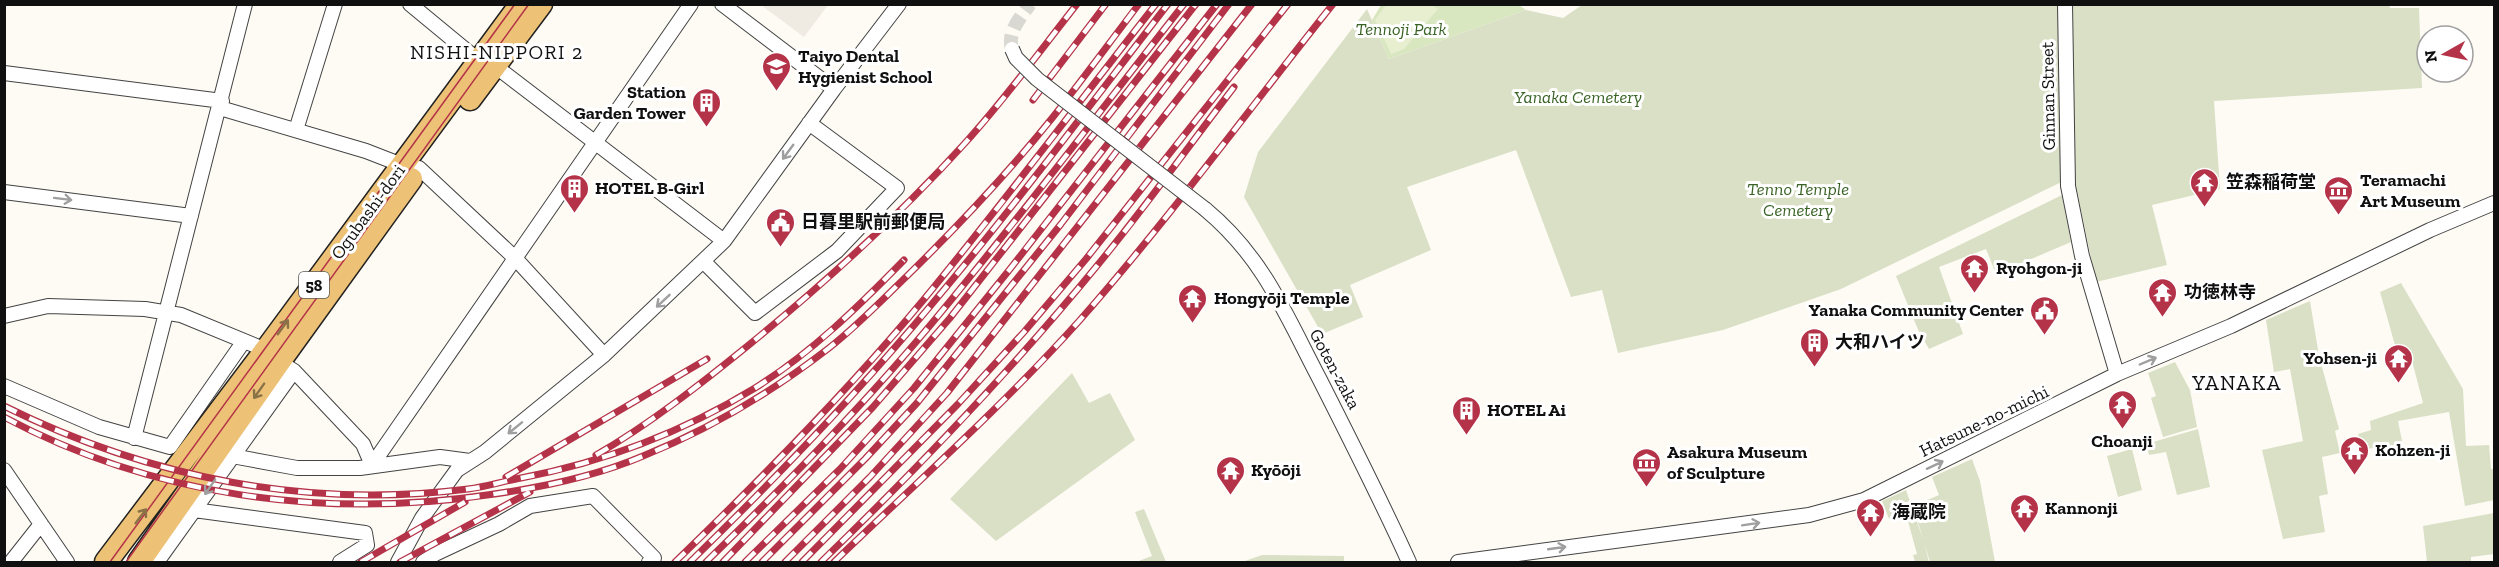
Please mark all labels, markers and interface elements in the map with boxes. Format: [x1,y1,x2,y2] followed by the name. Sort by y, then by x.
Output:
[1355,18,1447,40] park label: Tennoji Park
[2415,24,2475,84] north arrow
[410,40,584,64] district label: NISHI-NIPPORI 2
[2036,41,2060,151] street label: Ginnan Street
[798,45,932,88] place label: Taiyo Dental Hygienist School
[2420,49,2441,64] text: N
[761,50,793,92] school or university icon: Taiyo Dental Hygienist School
[573,81,686,124] place label: Station Garden Tower
[691,86,723,128] building icon: Station Garden Tower
[1514,86,1642,108] park label: Yanaka Cemetery
[782,144,794,160] one-way arrow
[326,160,410,264] street label: Ogubashi-dori
[2189,166,2221,208] temple icon: 笠森稲荷堂
[2360,169,2461,212] place label: Teramachi Art Museum
[2226,171,2316,193] place label: 笠森稲荷堂
[558,172,590,214] building icon: HOTEL B-Girl
[2323,174,2355,216] museum icon: Teramachi Art Museum
[595,177,704,199] place label: HOTEL B-Girl
[1747,178,1849,221] park label: Tenno Temple Cemetery
[52,194,72,205] one-way arrow
[764,206,796,248] public building icon: 日暮里駅前郵便局
[801,211,945,233] place label: 日暮里駅前郵便局
[1959,252,1991,294] temple icon: Ryohgon-ji
[1996,257,2083,279] place label: Ryohgon-ji
[299,272,329,298] road number: 58
[2147,276,2179,318] temple icon: 功徳林寺
[2184,281,2256,303] place label: 功徳林寺
[1177,282,1209,324] temple icon: Hongyōji Temple
[1214,287,1350,309] place label: Hongyōji Temple
[655,293,670,308] one-way arrow
[2029,294,2061,336] public building icon: Yanaka Community Center
[1809,299,2024,321] place label: Yanaka Community Center
[277,319,290,335] one-way arrow
[1305,325,1366,413] street label: Goten-zaka
[1798,326,1830,368] building icon: 大和ハイツ
[1835,331,1925,353] place label: 大和ハイツ
[2382,342,2414,384] temple icon: Yohsen-ji
[2304,347,2378,369] place label: Yohsen-ji
[2138,355,2157,366] one-way arrow
[2191,370,2282,395] district label: YANAKA
[1916,380,2052,462] street label: Hatsune-no-michi
[253,382,265,398] one-way arrow
[2106,388,2138,430] temple icon: Choanji
[1450,394,1482,436] building icon: HOTEL Ai
[1487,399,1567,421] place label: HOTEL Ai
[507,421,523,434] one-way arrow
[2091,430,2153,452] place label: Choanji
[2338,434,2370,476] temple icon: Kohzen-ji
[2375,439,2451,461] place label: Kohzen-ji
[1667,441,1808,484] place label: Asakura Museum of Sculpture
[1630,446,1662,488] museum icon: Asakura Museum of Sculpture
[1214,454,1246,496] temple icon: Kyōōji
[1251,459,1301,481] place label: Kyōōji
[1926,459,1944,471] one-way arrow
[204,478,217,494] one-way arrow
[2008,492,2040,534] temple icon: Kannonji
[1855,496,1887,538] temple icon: 海蔵院
[2045,497,2118,519] place label: Kannonji
[1892,501,1946,523] place label: 海蔵院
[134,508,147,524] one-way arrow
[1741,518,1760,529] one-way arrow
[1547,543,1567,554] one-way arrow

